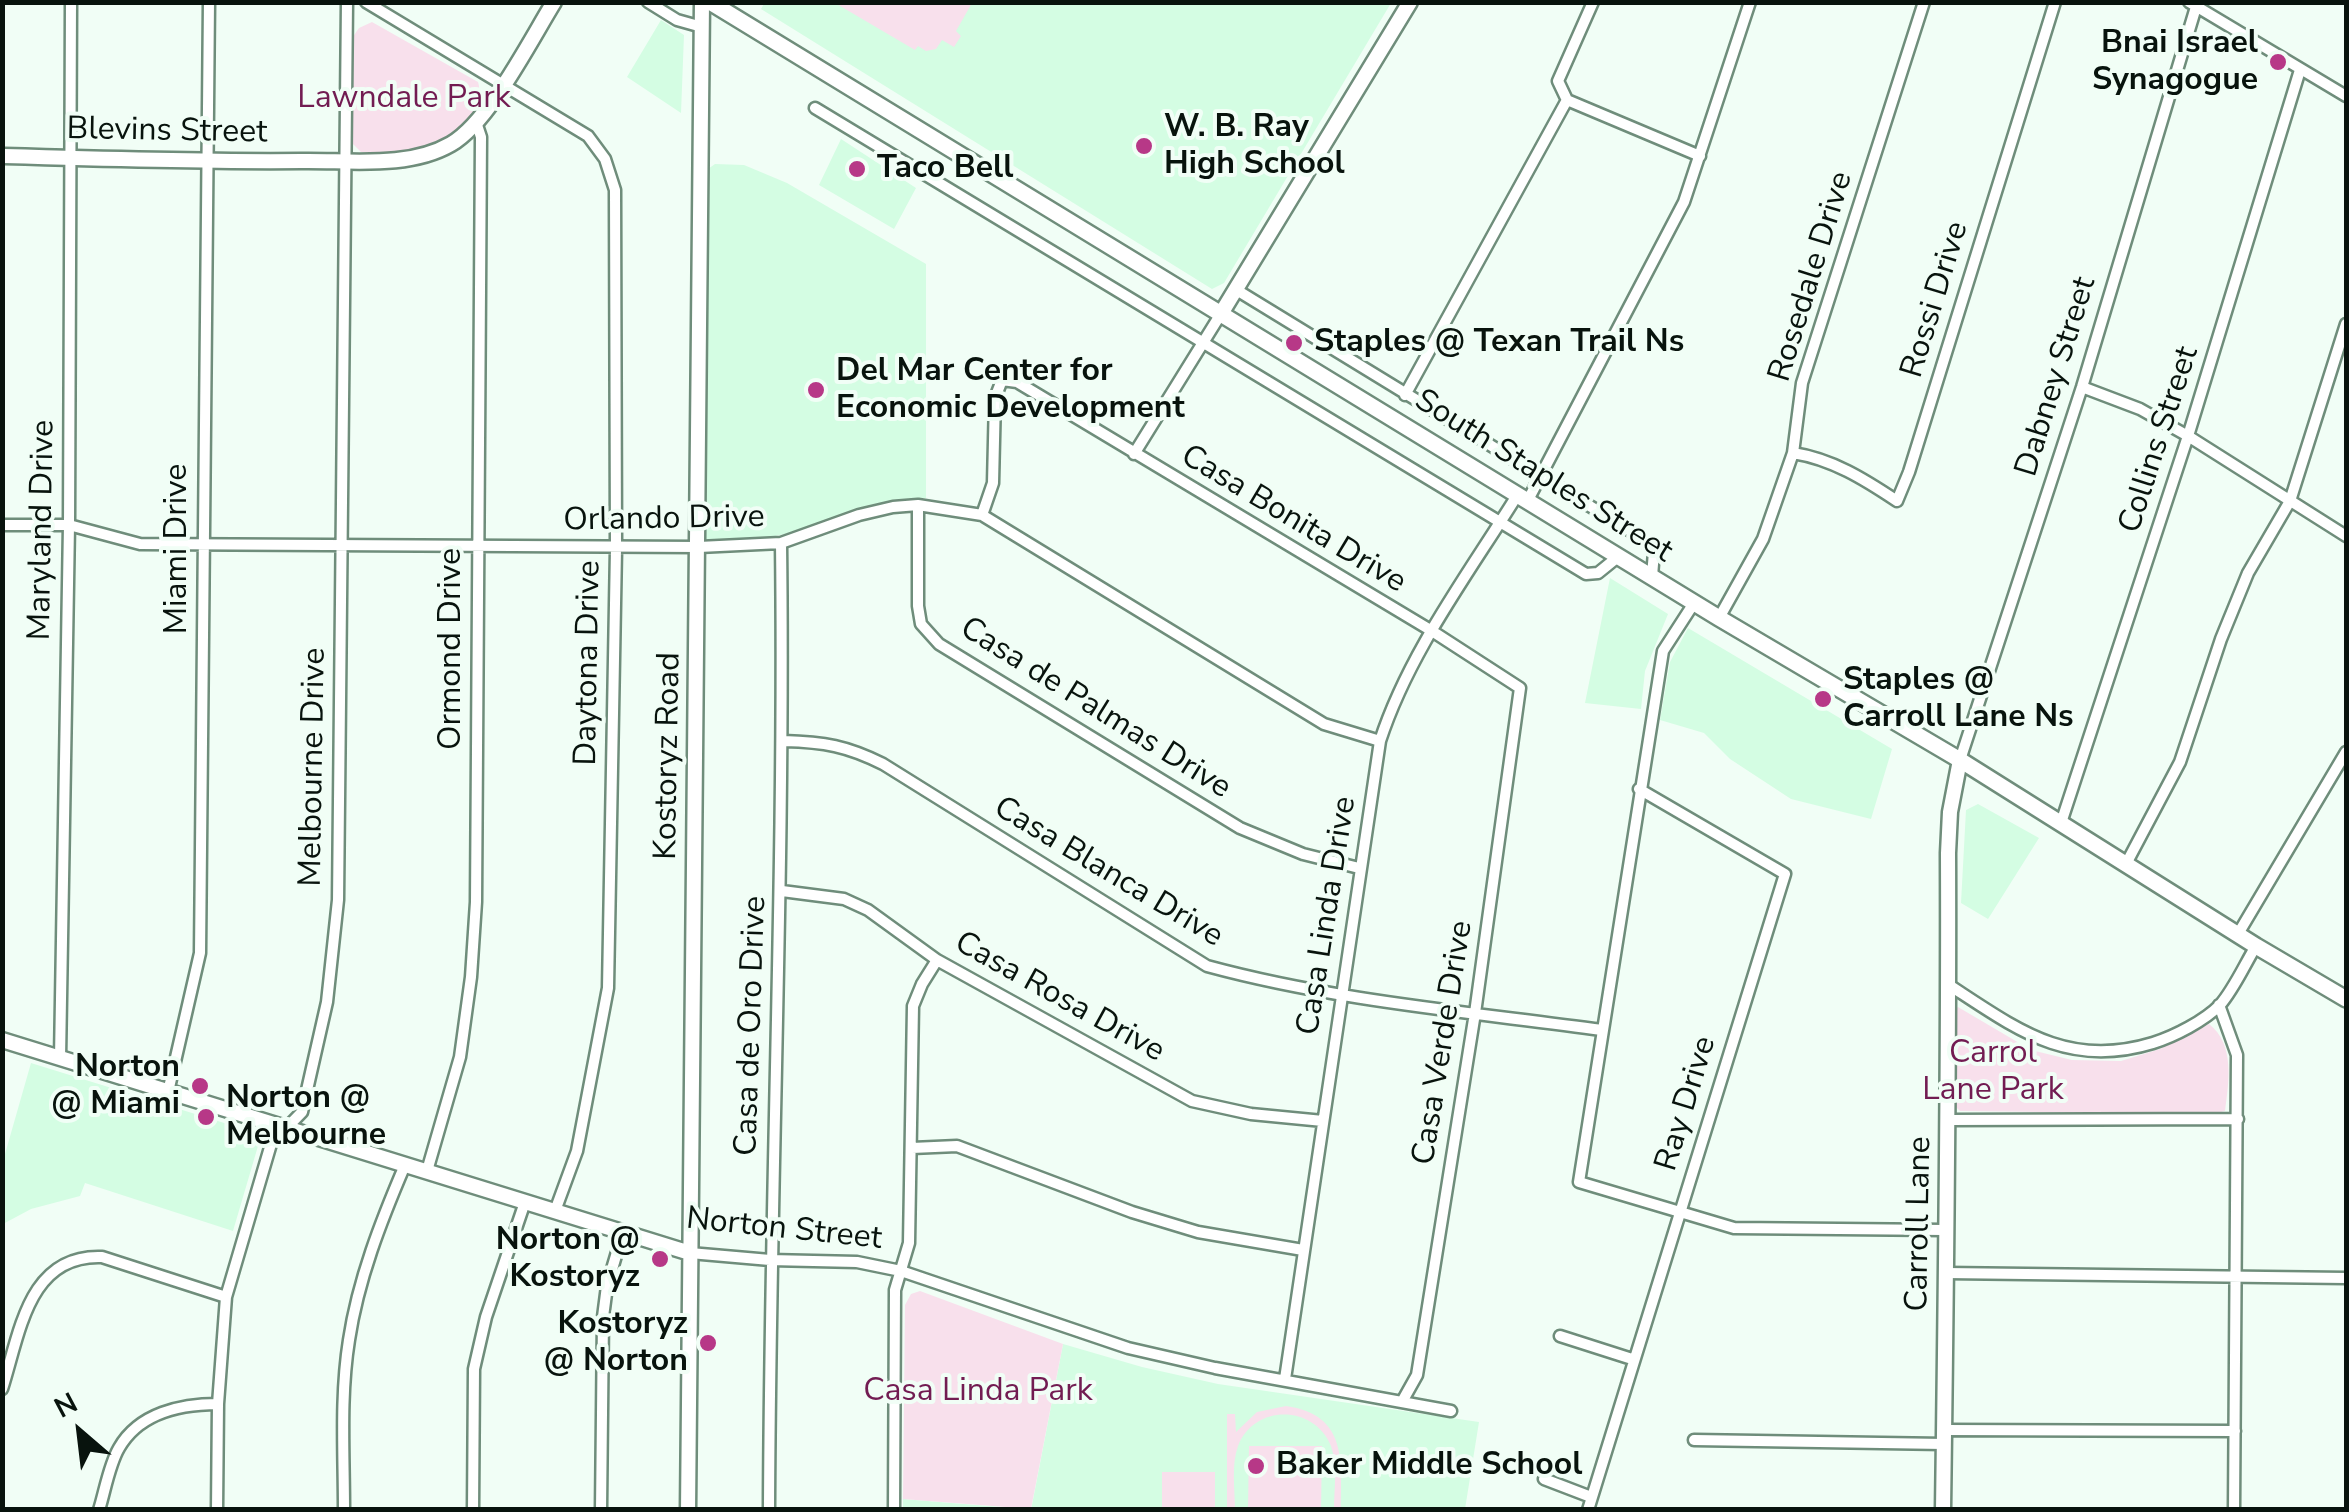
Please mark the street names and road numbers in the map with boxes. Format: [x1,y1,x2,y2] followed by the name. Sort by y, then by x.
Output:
[66,111,268,153] street label: Blevins Street
[1762,167,1862,387] street label: Rosedale Drive
[1894,217,1978,383] street label: Rossi Drive
[2008,273,2106,481] street label: Dabney Street
[2112,342,2208,538] street label: Collins Street
[1407,382,1679,572] street label: South Staples Street
[22,419,64,641] street label: Maryland Drive
[1173,438,1413,602] street label: Casa Bonita Drive
[159,464,197,634] street label: Miami Drive
[563,499,765,541] street label: Orlando Drive
[433,548,471,750] street label: Ormond Drive
[568,560,610,766] street label: Daytona Drive
[952,610,1238,808] street label: Casa de Palmas Drive
[293,647,335,887] street label: Melbourne Drive
[648,652,690,860] street label: Kostoryz Road
[986,789,1230,957] street label: Casa Blanca Drive
[1290,794,1366,1038] street label: Casa Linda Drive
[728,895,776,1157] street label: Casa de Oro Drive
[1406,918,1482,1168] street label: Casa Verde Drive
[947,925,1171,1071] street label: Casa Rosa Drive
[1648,1032,1726,1176] street label: Ray Drive
[1899,1136,1941,1312] street label: Carroll Lane
[684,1201,884,1259] street label: Norton Street

